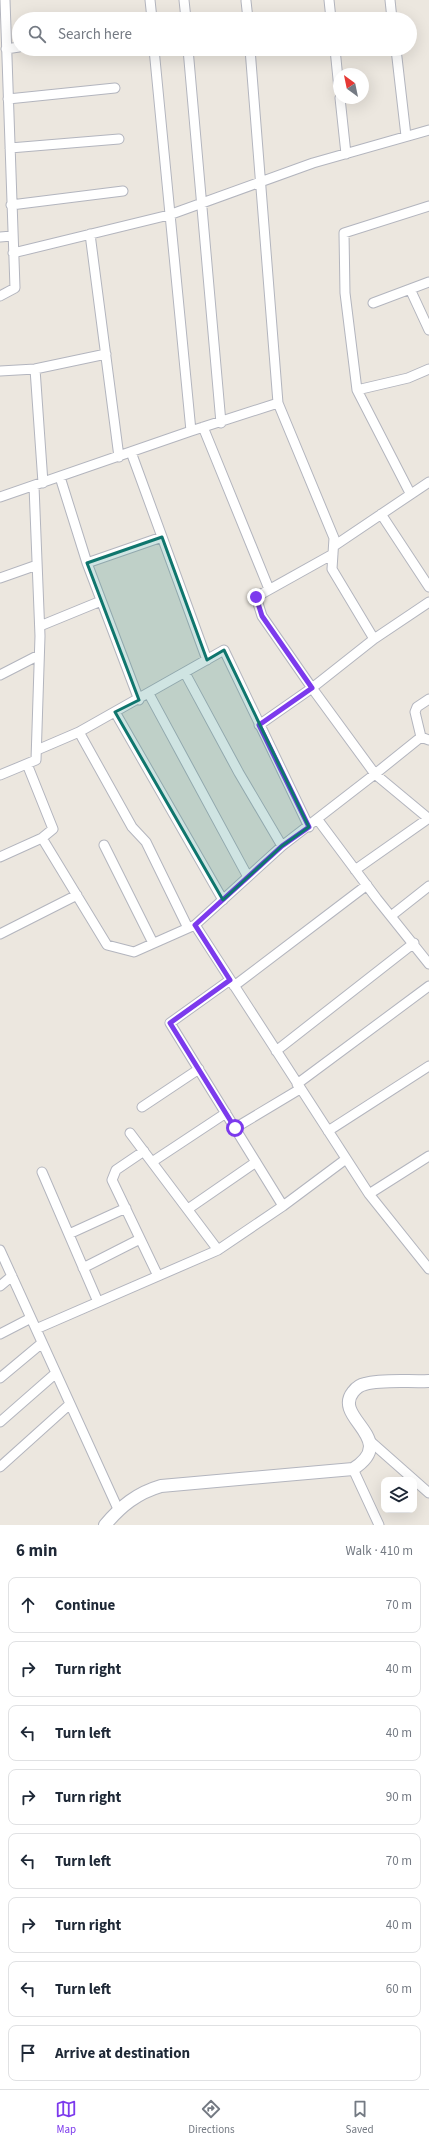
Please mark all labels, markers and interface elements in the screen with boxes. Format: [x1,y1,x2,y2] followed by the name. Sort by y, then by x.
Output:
[12,12,417,56] search box
[26,23,48,45] icon: search
[58,24,132,45] text: Search here
[333,68,369,104] north arrow
[247,588,265,606] route end
[226,1119,244,1137] route start
[381,1477,417,1513] map controls
[381,1477,417,1513] button: layers
[16,1539,57,1563] text: 6 min
[345,1542,413,1560] text: Walk · 410 m
[17,1594,39,1616] icon: ahead
[55,1595,115,1616] text: Continue
[386,1596,412,1614] text: 70 m
[17,1658,39,1680] icon: right
[55,1659,121,1680] text: Turn right
[386,1660,412,1678] text: 40 m
[17,1722,39,1744] icon: left
[55,1723,111,1744] text: Turn left
[386,1724,412,1742] text: 40 m
[17,1786,39,1808] icon: right
[55,1787,121,1808] text: Turn right
[386,1788,412,1806] text: 90 m
[17,1850,39,1872] icon: left
[55,1851,111,1872] text: Turn left
[386,1852,412,1870] text: 70 m
[17,1914,39,1936] icon: right
[55,1915,121,1936] text: Turn right
[386,1916,412,1934] text: 40 m
[17,1978,39,2000] icon: left
[55,1979,111,2000] text: Turn left
[386,1980,412,1998] text: 60 m
[17,2042,39,2064] icon: arrive
[55,2043,190,2064] text: Arrive at destination
[55,2098,77,2137] tab: Map
[188,2098,235,2137] tab: Directions
[346,2098,374,2137] tab: Saved

